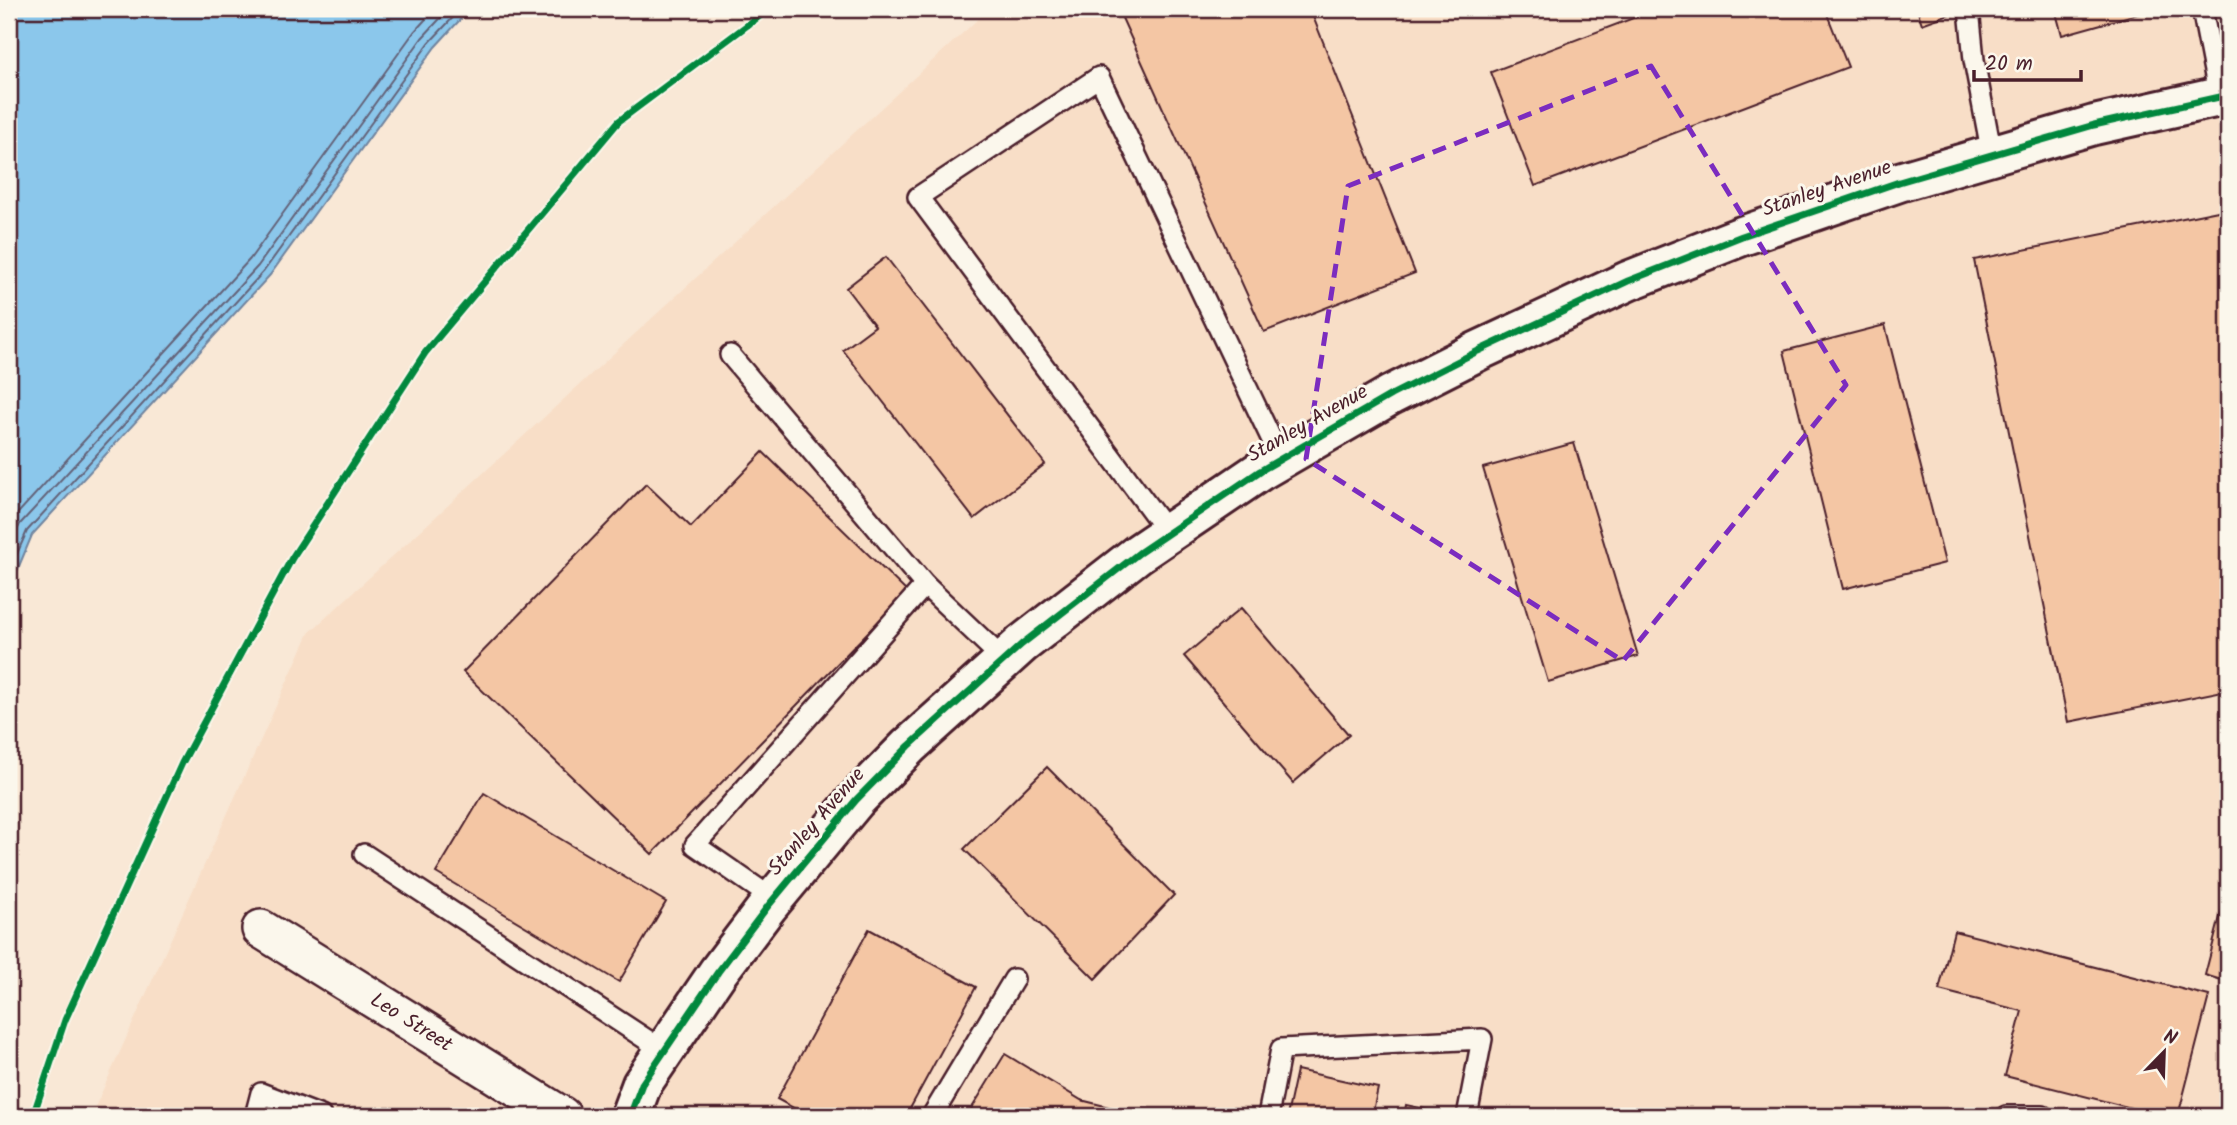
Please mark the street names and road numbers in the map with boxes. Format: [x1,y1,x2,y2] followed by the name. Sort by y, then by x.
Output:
[1758,151,1897,227] street label: Stanley Avenue
[1241,376,1375,472] street label: Stanley Avenue
[760,760,874,884] street label: Stanley Avenue
[363,985,460,1062] street label: Leo Street

